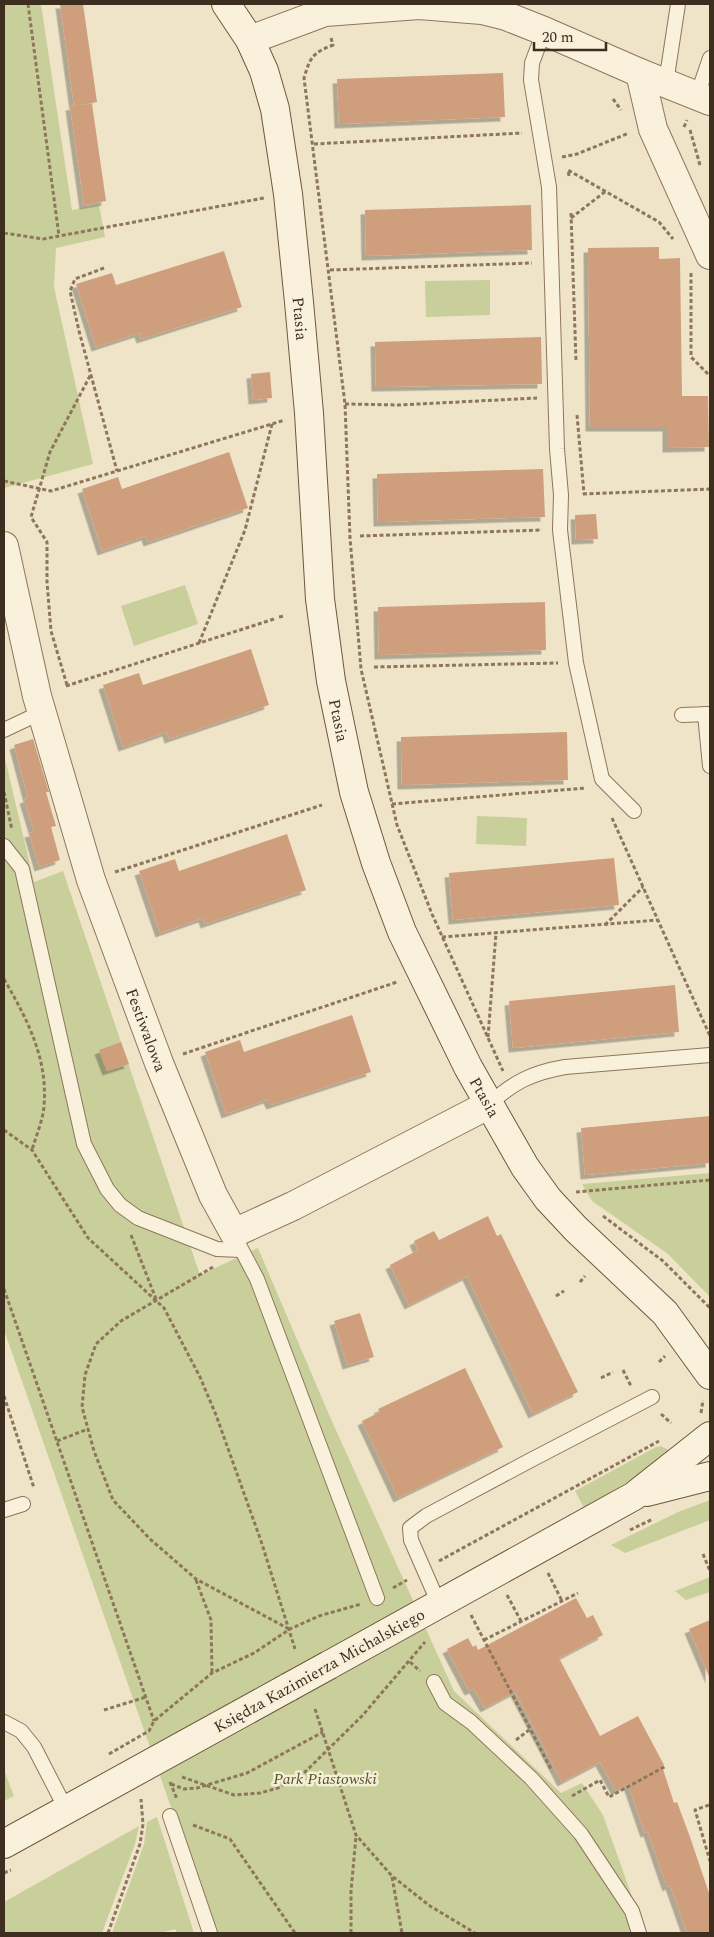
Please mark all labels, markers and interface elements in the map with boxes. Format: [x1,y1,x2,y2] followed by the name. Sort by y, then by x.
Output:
[534,20,606,52] scale bar
[542,26,574,49] text: 20 m
[286,296,313,342] street label: Ptasia
[322,697,354,744] street label: Ptasia
[119,985,172,1076] street label: Festiwalowa
[463,1073,505,1122] street label: Ptasia
[209,1603,430,1739] street label: Księdza Kazimierza Michalskiego
[273,1767,377,1791] park label: Park Piastowski

